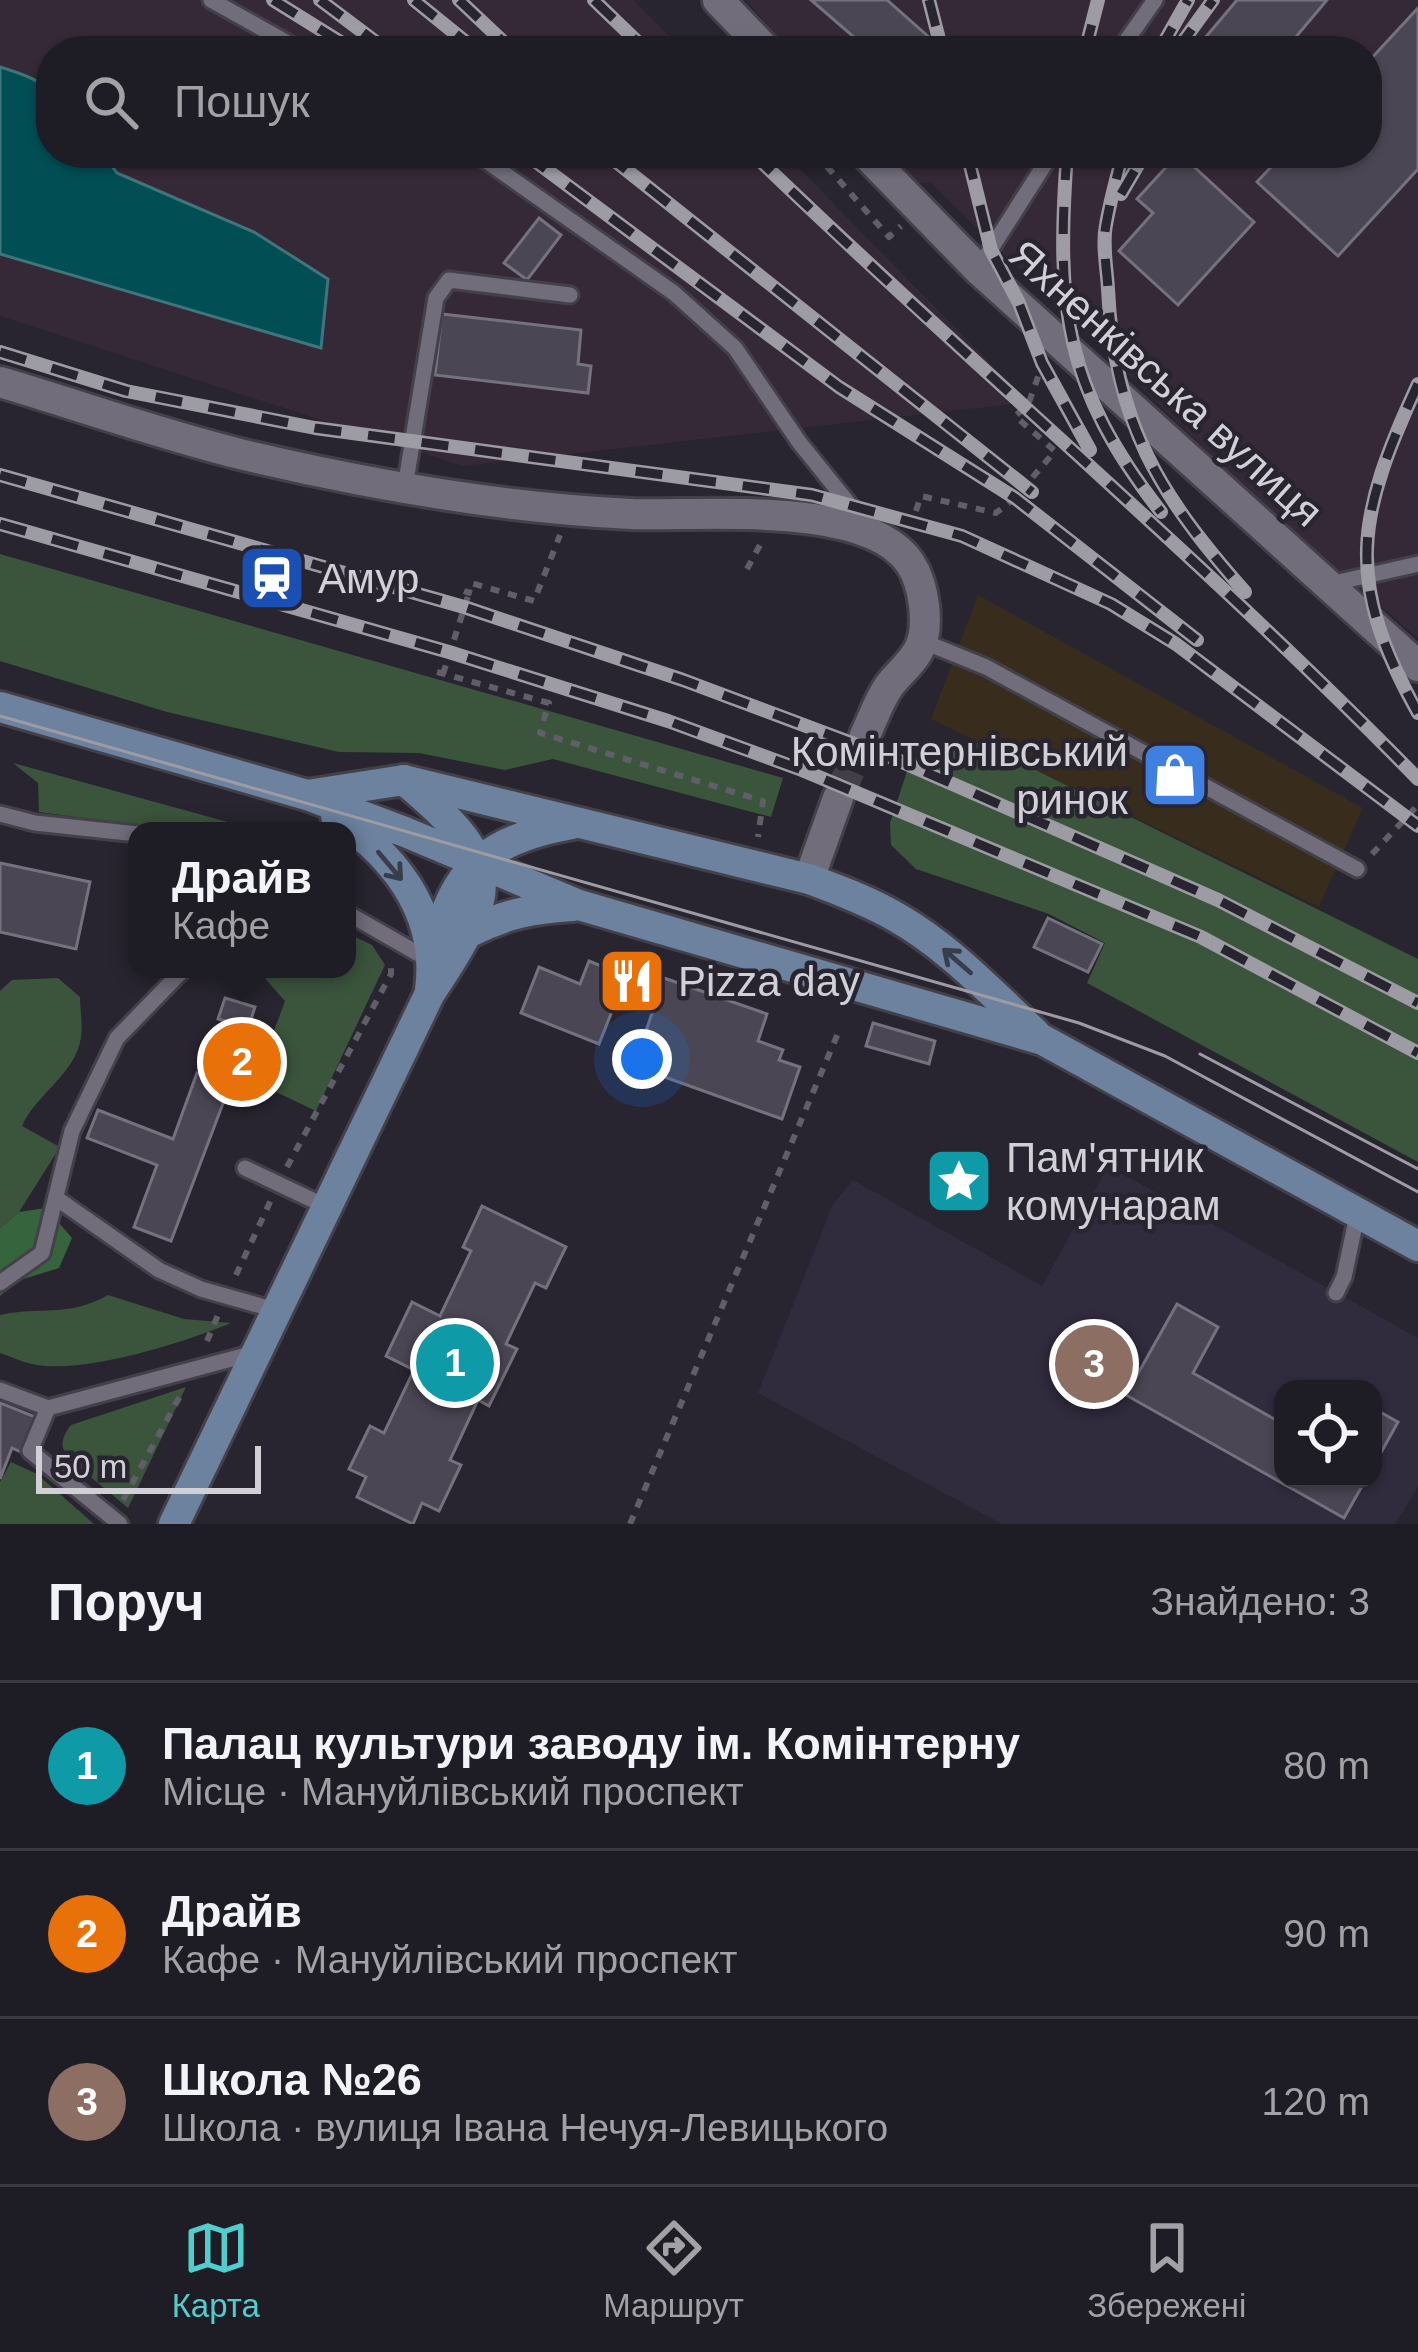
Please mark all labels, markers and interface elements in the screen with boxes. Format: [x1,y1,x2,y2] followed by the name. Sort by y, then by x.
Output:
[36,36,1382,168] search box
[78,69,144,135] icon: search
[174,76,310,127] text: Пошук
[1000,230,1332,536] street label: Яхненківська вулиця
[237,543,307,613] station icon: Амур
[318,555,419,602] place label: Амур
[791,728,1129,823] place label: Комінтернівський ринок
[1140,740,1210,810] shop icon: Комінтернівський ринок
[128,822,356,978] popup
[376,850,404,881] one-way arrow
[172,852,312,903] text: Драйв
[172,904,270,947] text: Кафе
[597,946,667,1016] restaurant icon: Pizza day
[942,948,973,976] one-way arrow
[678,958,860,1005] place label: Pizza day
[203,1017,281,1107] pin: 2
[612,1029,672,1089] your location
[1006,1134,1221,1229] place label: Пам'ятник комунарам
[924,1146,994,1216] place icon: Пам'ятник комунарам
[416,1318,494,1408] pin: 1
[1055,1319,1133,1409] pin: 3
[1274,1380,1382,1488] map controls
[1274,1380,1382,1488] button: locate
[36,1440,261,1493] scale bar
[54,1448,127,1485] text: 50 m
[48,1574,204,1631] text: Поруч
[1150,1580,1370,1623] text: Знайдено: 3
[162,1718,1020,1769] text: Палац культури заводу ім. Комінтерну
[76,1744,98,1787] text: 1
[1283,1744,1370,1787] text: 80 m
[162,1770,744,1813] text: Місце · Мануйлівський проспект
[162,1886,302,1937] text: Драйв
[76,1912,98,1955] text: 2
[1283,1912,1370,1955] text: 90 m
[162,1938,737,1981] text: Кафе · Мануйлівський проспект
[162,2054,422,2105] text: Школа №26
[76,2080,98,2123] text: 3
[1262,2080,1370,2123] text: 120 m
[162,2106,888,2149] text: Школа · вулиця Івана Нечуя-Левицького
[172,2215,260,2325] tab: Карта
[603,2215,744,2325] tab: Маршрут
[1087,2215,1246,2325] tab: Збережені

